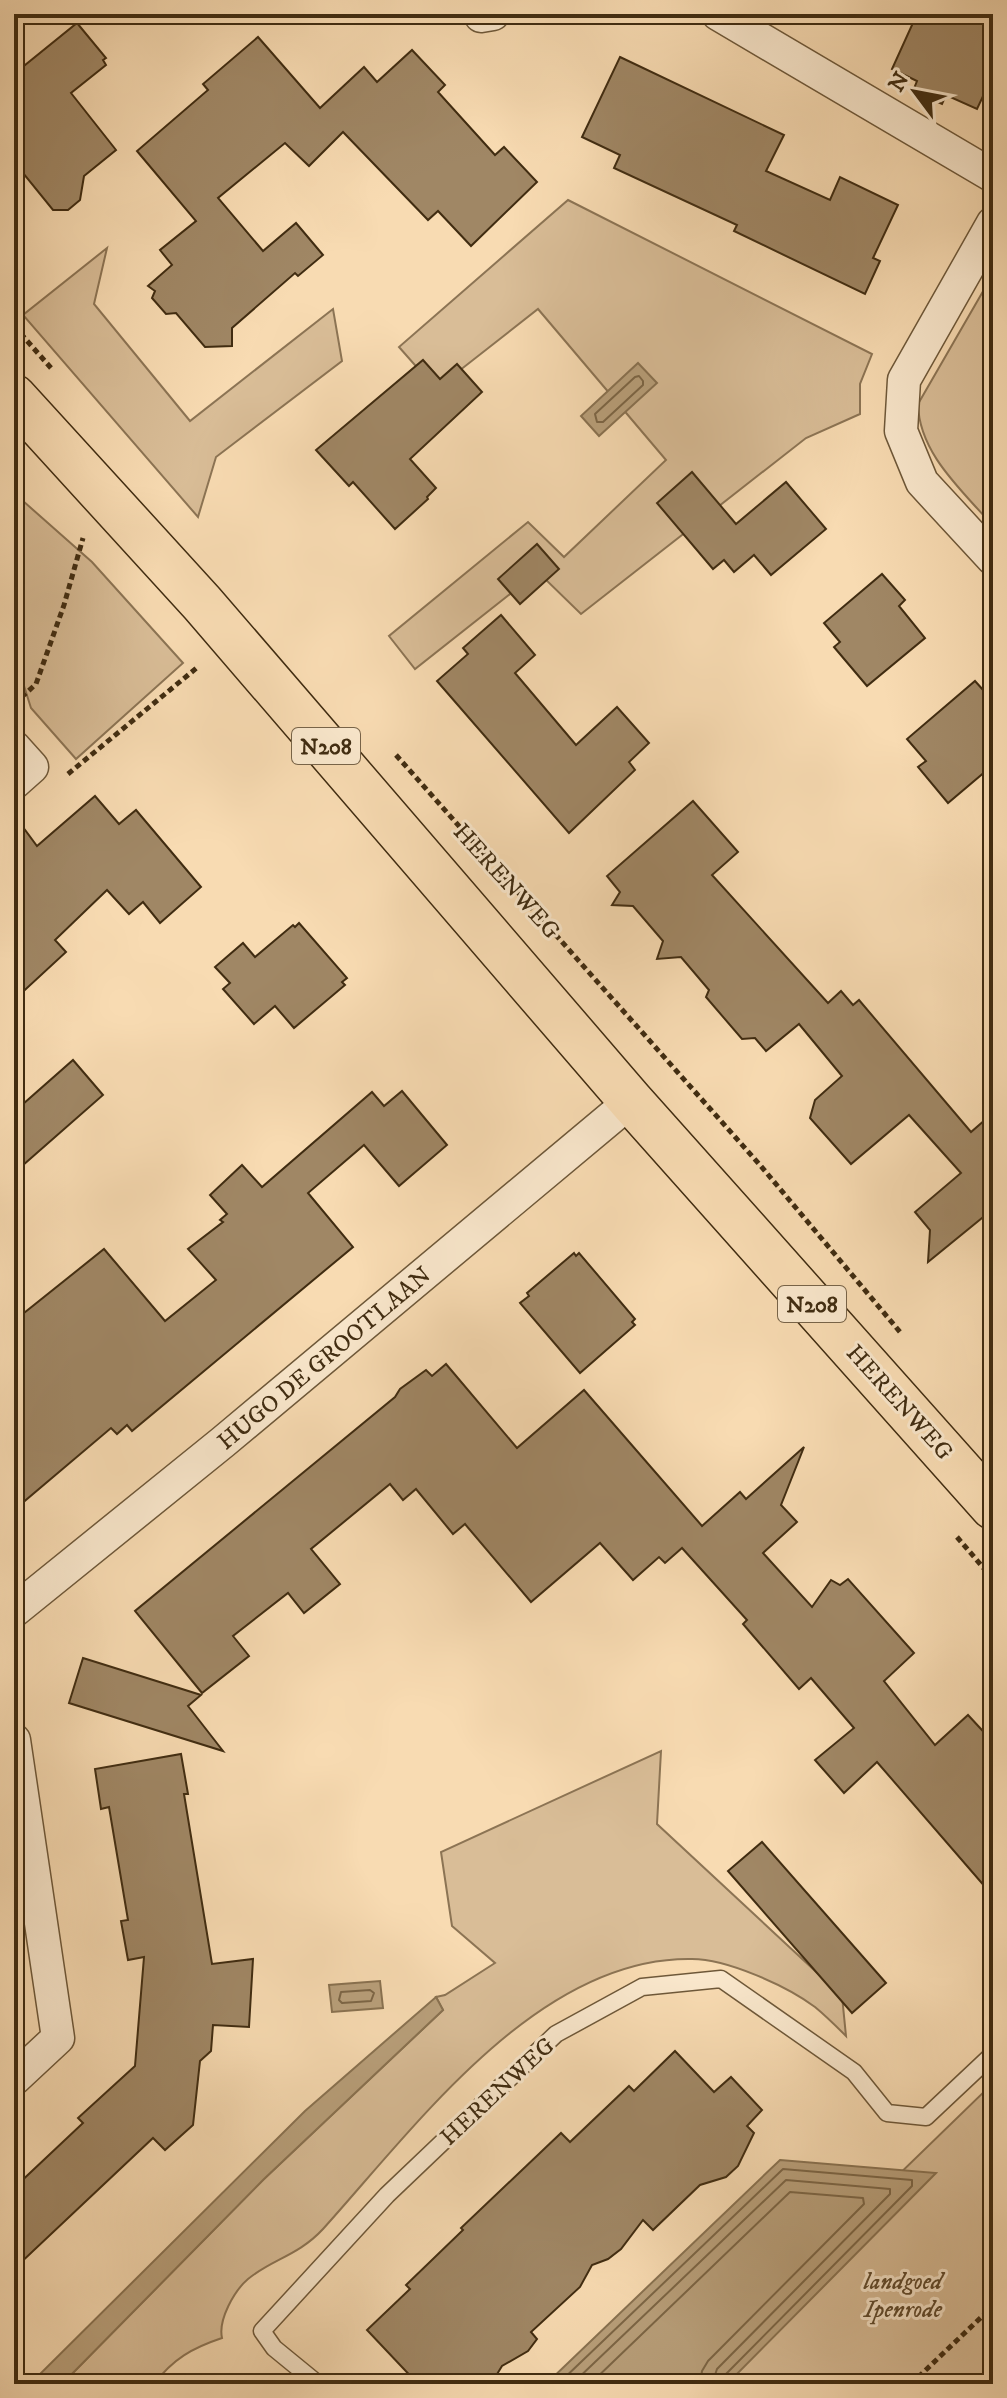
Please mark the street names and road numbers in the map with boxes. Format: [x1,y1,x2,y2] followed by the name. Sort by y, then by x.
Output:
[292,728,360,764] road number: N208
[446,818,566,946] street label: HERENWEG
[212,1261,438,1457] street label: HUGO DE GROOTLAAN
[778,1286,846,1322] road number: N208
[839,1339,959,1467] street label: HERENWEG
[434,2031,561,2152] street label: HERENWEG

